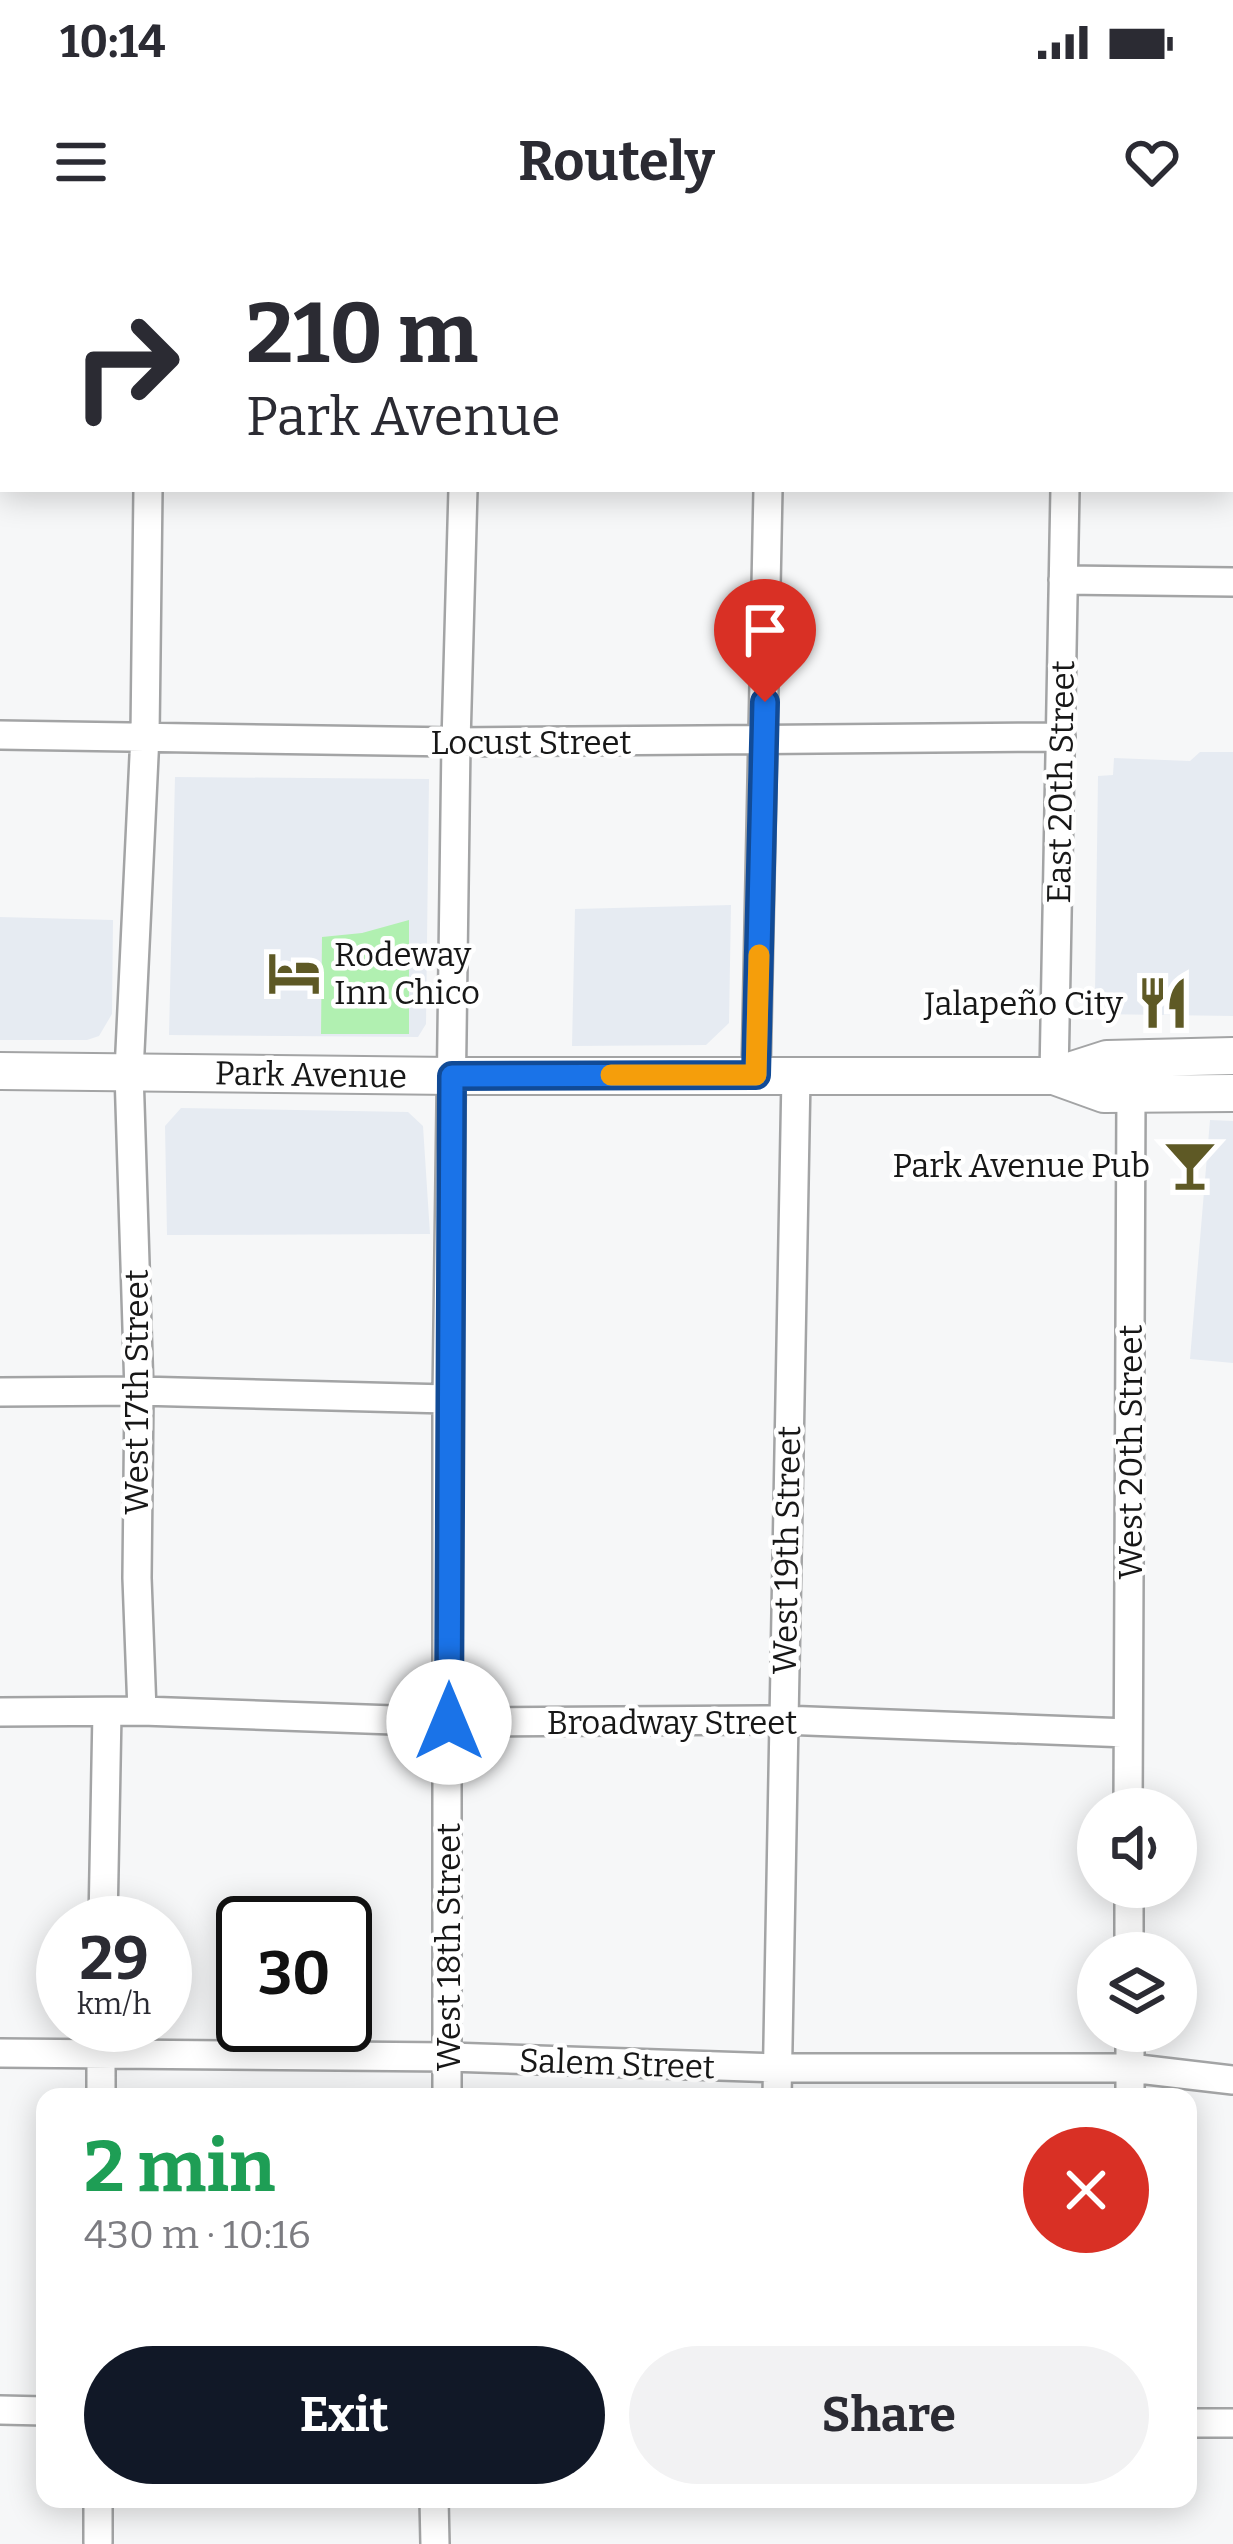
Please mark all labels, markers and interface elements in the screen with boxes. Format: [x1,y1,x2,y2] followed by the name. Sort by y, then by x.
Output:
[60,15,165,69] text: 10:14
[48,129,114,195] icon: menu
[1119,129,1185,195] icon: heart
[518,130,715,194] text: Routely
[246,283,478,384] text: 210 m
[48,288,204,444] icon: right
[246,385,561,449] text: Park Avenue
[714,579,816,702] pin
[732,597,798,663] icon: arrive
[1039,660,1083,904] street label: East 20th Street
[430,723,632,763] street label: Locust Street
[334,935,480,1013] place label: Rodeway Inn Chico
[265,944,323,1002] hotel icon: Rodeway Inn Chico
[1134,974,1192,1032] restaurant icon: Jalapeño City
[923,984,1124,1024] place label: Jalapeño City
[215,1053,407,1097] street label: Park Avenue
[1161,1136,1219,1194] bar icon: Park Avenue Pub
[892,1146,1150,1186] place label: Park Avenue Pub
[117,1269,157,1515] street label: West 17th Street
[1111,1325,1151,1579] street label: West 20th Street
[765,1425,809,1675] street label: West 19th Street
[386,1659,512,1785] position arrow
[547,1703,797,1743] street label: Broadway Street
[1077,1788,1197,2052] map controls
[1077,1788,1197,1908] button: sound
[429,1823,469,2071] street label: West 18th Street
[216,1896,372,2052] speed limit sign: 30
[79,1923,149,1995] text: 29
[1077,1932,1197,2052] button: layers
[77,1986,151,2022] text: km/h
[518,2041,716,2087] street label: Salem Street
[84,2124,275,2210] text: 2 min
[1023,2127,1149,2253] button: close
[84,2212,311,2258] text: 430 m · 10:16
[84,2346,605,2484] button: Exit
[629,2346,1149,2484] button: Share

